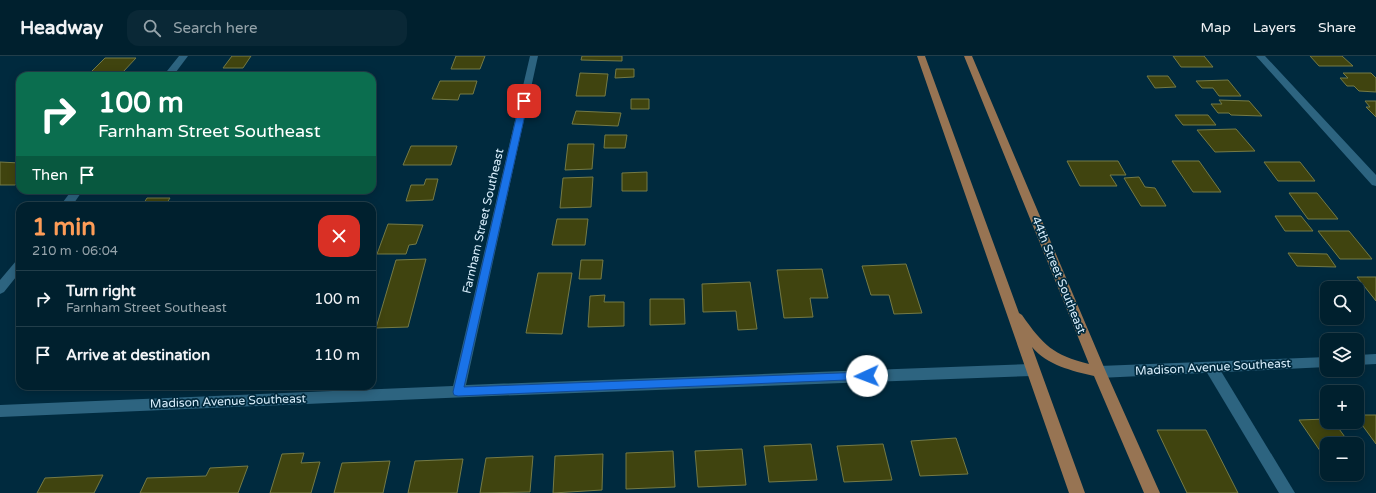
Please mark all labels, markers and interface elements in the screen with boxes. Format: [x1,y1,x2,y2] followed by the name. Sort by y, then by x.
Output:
[127,10,407,46] search box
[20,17,103,39] text: Headway
[141,17,163,39] icon: search
[173,19,258,37] text: Search here
[1201,19,1231,36] text: Map
[1253,19,1296,36] text: Layers
[1318,19,1356,36] text: Share
[507,84,541,118] pin
[98,86,184,120] text: 100 m
[32,88,84,140] icon: right
[513,90,535,112] icon: arrive
[98,120,321,142] text: Farnham Street Southeast
[459,147,507,295] street label: Farnham Street Southeast
[76,164,98,186] icon: arrive
[32,166,68,184] text: Then
[32,213,96,242] text: 1 min
[1029,214,1089,336] street label: 44th Street Southeast
[318,215,360,257] button: close
[32,243,118,259] text: 210 m · 06:04
[1320,281,1364,481] map controls
[1320,281,1364,325] button: search
[66,282,136,300] text: Turn right
[32,288,54,310] icon: right
[314,290,360,308] text: 100 m
[66,300,227,316] text: Farnham Street Southeast
[1320,333,1364,377] button: layers
[32,344,54,366] icon: arrive
[66,346,210,364] text: Arrive at destination
[314,346,360,364] text: 110 m
[846,355,888,397] position arrow
[1135,356,1292,378] street label: Madison Avenue Southeast
[1320,385,1364,429] button: +
[150,391,307,411] street label: Madison Avenue Southeast
[1320,437,1364,481] button: −

